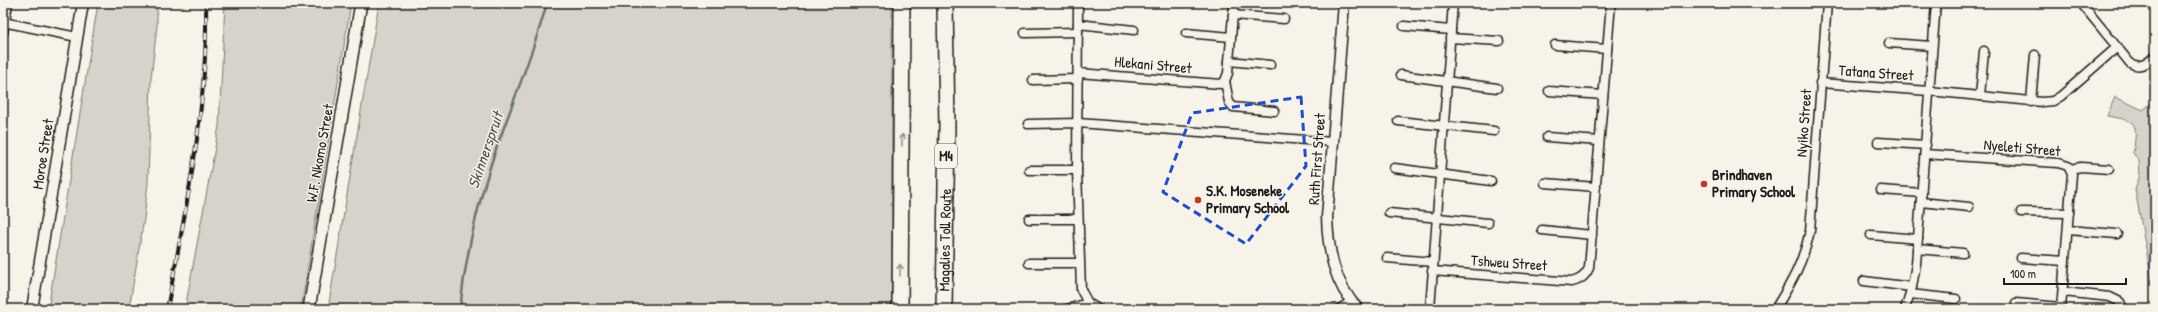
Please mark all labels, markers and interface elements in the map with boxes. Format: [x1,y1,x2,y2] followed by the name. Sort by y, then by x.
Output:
[1113,51,1193,78] street label: Hlekani Street
[1838,59,1915,86] street label: Tatana Street
[1791,87,1816,158] street label: Nyiko Street
[301,101,339,204] street label: W.F. Nkomo Street
[462,107,509,191] water label: Skinnerspruit
[1303,112,1330,205] street label: Ruth First Street
[27,116,59,191] street label: Moroe Street
[898,134,906,147] one-way arrow
[1983,134,2062,161] street label: Nyeleti Street
[935,144,957,168] road number: M4
[1712,164,1796,203] place label: Brindhaven Primary School
[1699,179,1709,189] marker: Brindhaven Primary School
[1206,180,1290,219] place label: S.K. Moseneke Primary School
[933,188,956,292] street label: Magalies Toll Route
[1193,195,1203,205] marker: S.K. Moseneke Primary School
[1470,249,1549,276] street label: Tshweu Street
[2004,260,2126,286] scale bar
[896,264,904,277] one-way arrow
[2010,265,2036,282] text: 100 m

